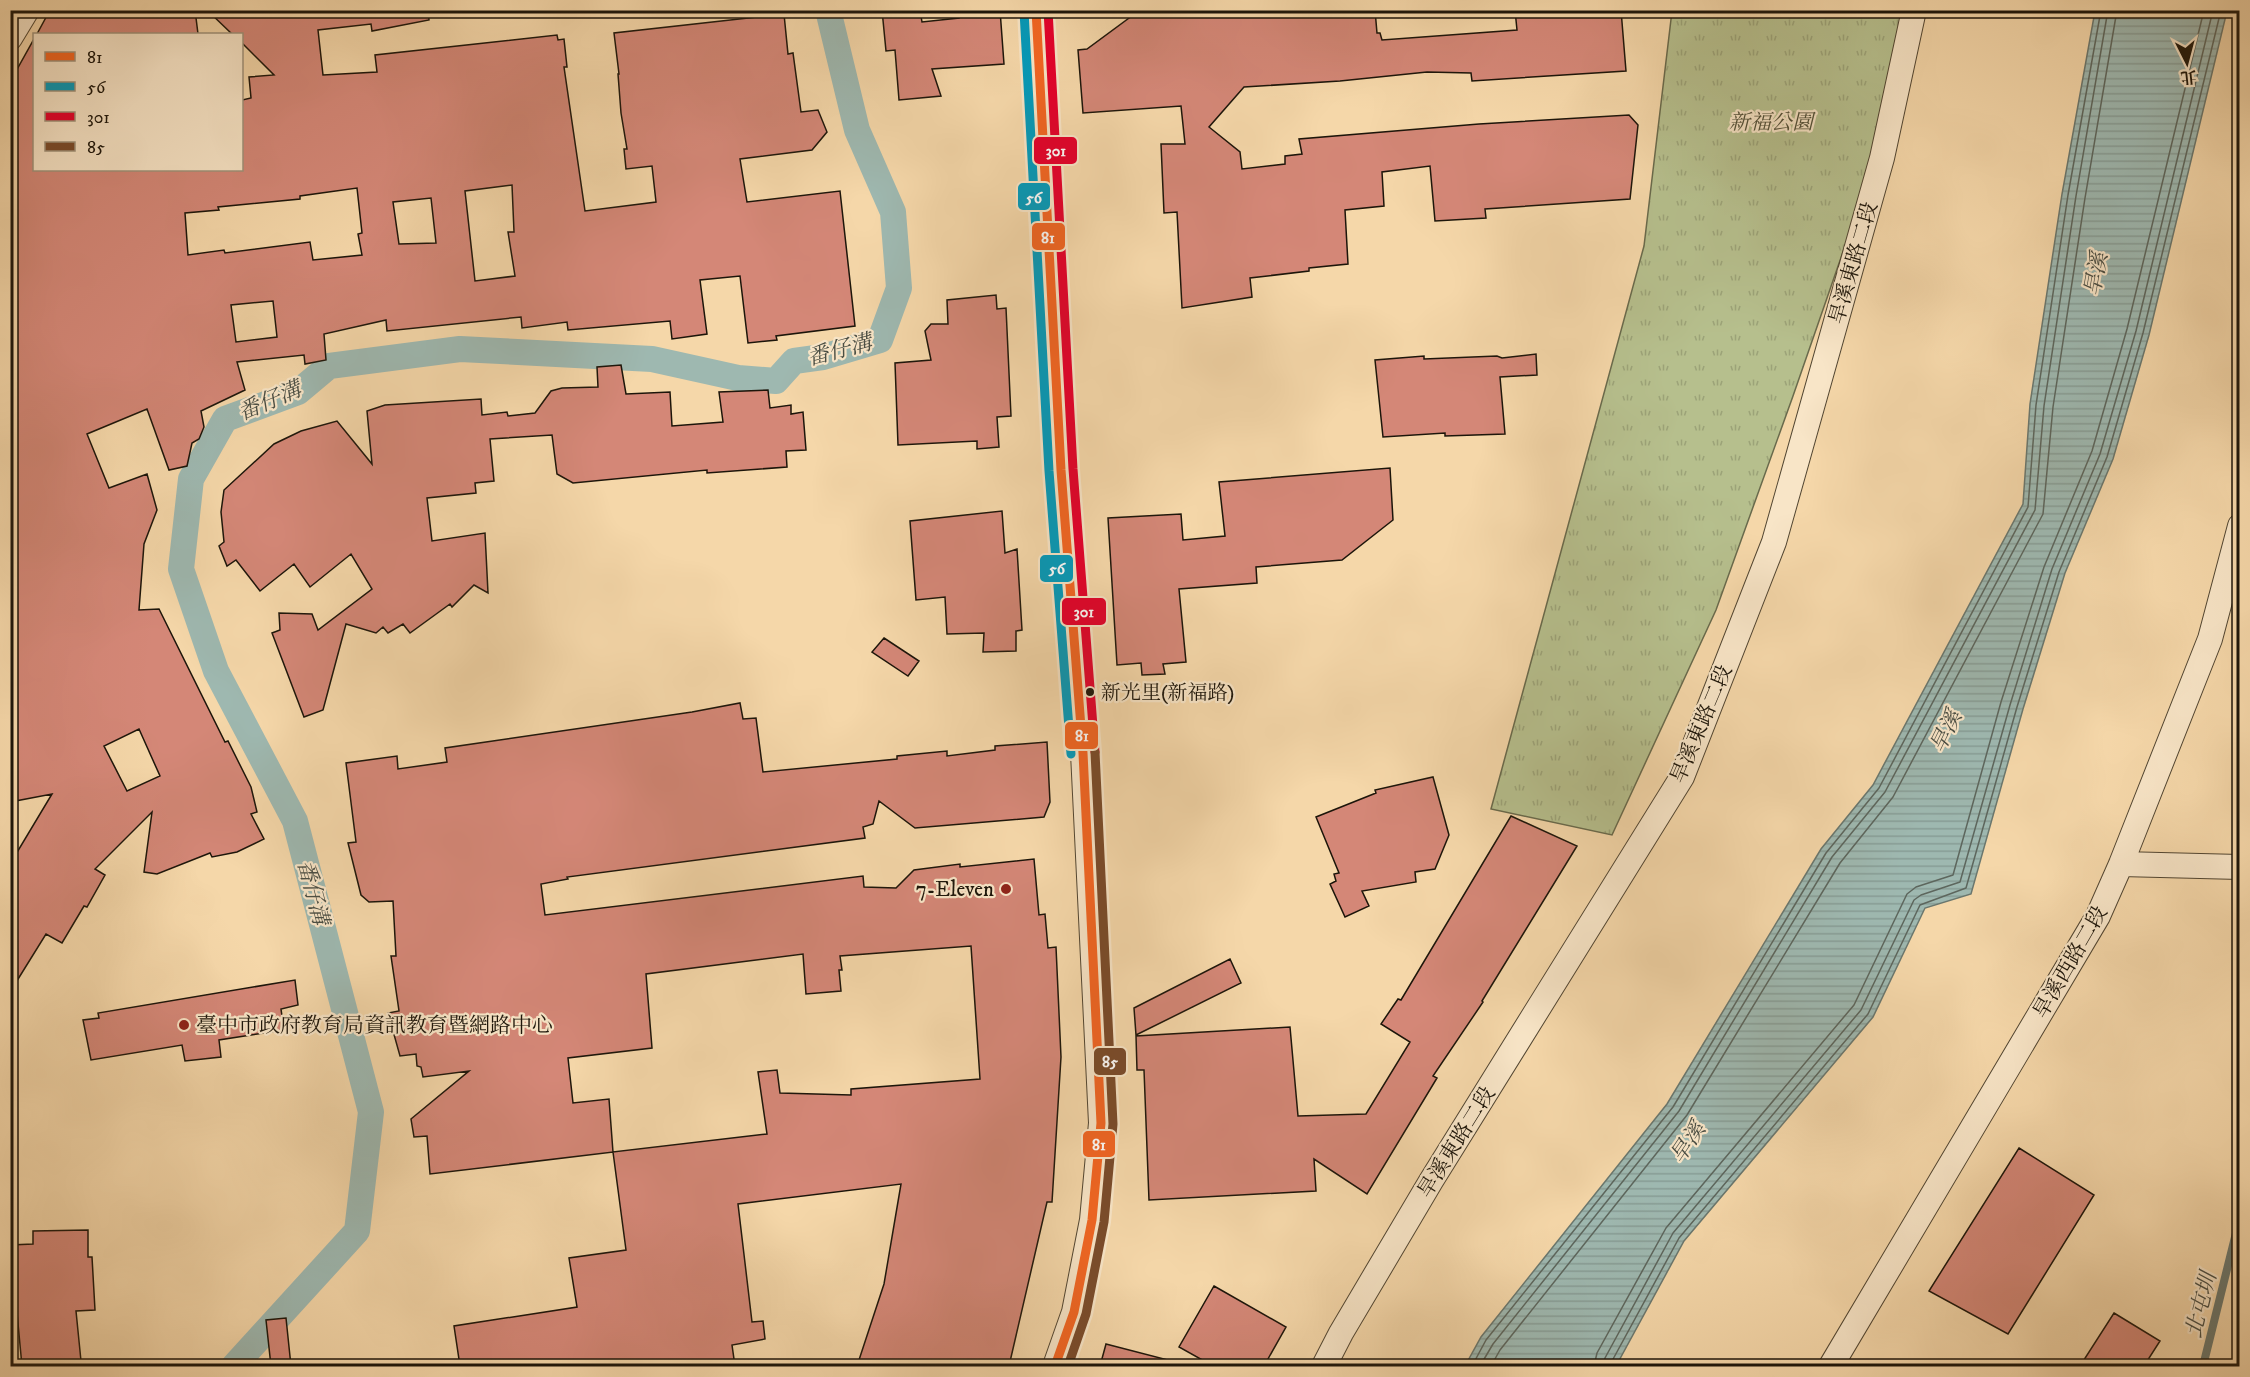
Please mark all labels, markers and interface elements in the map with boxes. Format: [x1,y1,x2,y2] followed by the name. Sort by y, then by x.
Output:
[33,33,243,171] legend
[2157,33,2217,93] north arrow
[87,47,103,69] text: 81
[2179,66,2197,88] text: 北
[87,77,106,99] text: 56
[87,107,110,129] text: 301
[1729,110,1816,136] park label: 新福公園
[1033,136,1078,165] line badge: 301
[87,137,105,159] text: 85
[1046,141,1066,161] text: 301
[1017,182,1051,211] line badge: 56
[1025,188,1044,208] text: 56
[1824,199,1884,327] street label: 旱溪東路二段
[1031,222,1066,251] line badge: 81
[1041,228,1055,248] text: 81
[2079,248,2114,298] water label: 旱溪
[804,328,878,372] water label: 番仔溝
[234,375,308,427] water label: 番仔溝
[1039,554,1074,583] line badge: 56
[1048,559,1067,579] text: 56
[1061,597,1107,626] line badge: 301
[1074,602,1094,622] text: 301
[1665,661,1739,787] street label: 旱溪東路二段
[1101,681,1234,706] place label: 新光里(新福路)
[1084,686,1096,698] marker: 新光里(新福路)
[1925,704,1969,757] water label: 旱溪
[1064,721,1099,750] line badge: 81
[1075,726,1089,746] text: 81
[291,857,335,931] water label: 番仔溝
[916,877,994,903] place label: 7-Eleven
[999,882,1013,896] marker: 7-Eleven
[2028,901,2114,1024] street label: 旱溪西路二段
[196,1013,553,1039] place label: 臺中市政府教育局資訊教育暨網路中心
[177,1018,191,1032] marker: 臺中市政府教育局資訊教育暨網路中心
[1093,1047,1127,1076] line badge: 85
[1102,1052,1118,1072] text: 85
[1412,1082,1501,1203] street label: 旱溪東路二段
[1665,1115,1713,1169] water label: 旱溪
[1082,1130,1116,1158] line badge: 81
[1092,1135,1106,1155] text: 81
[2180,1266,2224,1341] water label: 北屯圳

